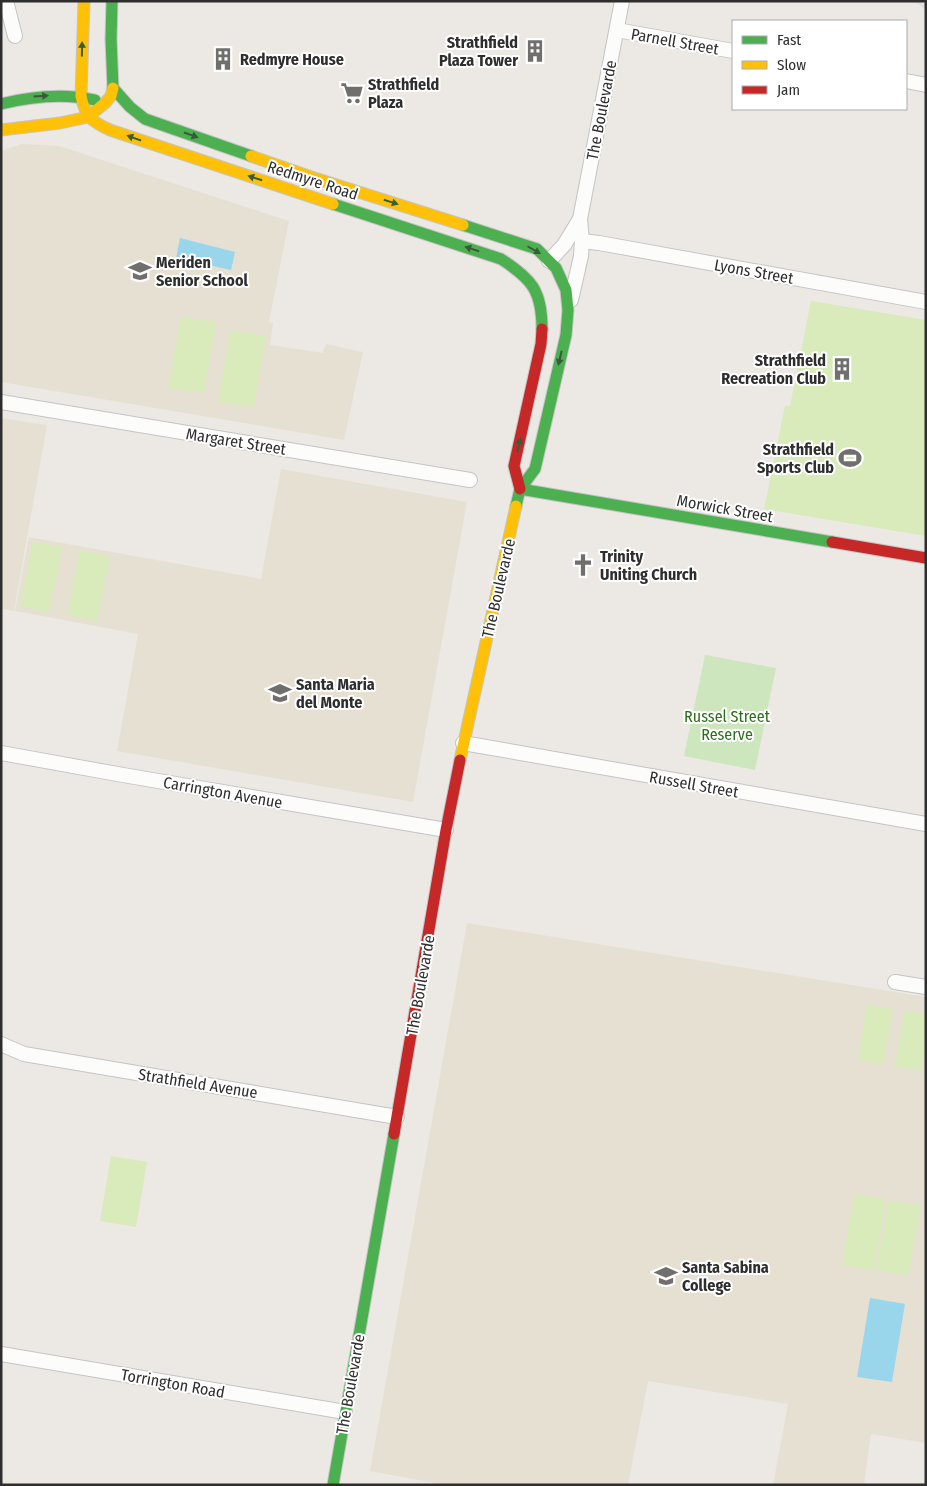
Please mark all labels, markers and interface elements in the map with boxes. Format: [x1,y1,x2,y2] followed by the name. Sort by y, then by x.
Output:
[732,20,907,110] legend
[630,24,721,59] street label: Parnell Street
[777,31,801,49] text: Fast
[439,33,518,70] place label: Strathfield Plaza Tower
[522,38,548,64] building icon: Strathfield Plaza Tower
[78,41,86,57] one-way arrow
[210,46,236,72] building icon: Redmyre House
[240,50,344,69] place label: Redmyre House
[777,56,806,74] text: Slow
[582,58,621,162] street label: The Boulevarde
[368,75,439,112] place label: Strathfield Plaza
[339,80,365,106] supermarket icon: Strathfield Plaza
[777,81,800,99] text: Jam
[33,92,49,100] one-way arrow
[184,131,199,139] one-way arrow
[127,134,142,141] one-way arrow
[265,157,361,204] street label: Redmyre Road
[248,174,263,182] one-way arrow
[384,199,399,207] one-way arrow
[464,245,479,253] one-way arrow
[528,245,541,254] one-way arrow
[156,253,248,290] place label: Meriden Senior School
[713,255,796,288] street label: Lyons Street
[127,258,153,284] school or university icon: Meriden Senior School
[556,351,564,366] one-way arrow
[721,351,826,388] place label: Strathfield Recreation Club
[829,356,855,382] building icon: Strathfield Recreation Club
[185,424,288,459] street label: Margaret Street
[515,437,523,452] one-way arrow
[757,440,834,477] place label: Strathfield Sports Club
[837,445,863,471] sports icon: Strathfield Sports Club
[675,491,775,526] street label: Morwick Street
[478,536,519,640] street label: The Boulevarde
[600,547,697,584] place label: Trinity Uniting Church
[570,552,596,578] church icon: Trinity Uniting Church
[296,675,375,712] place label: Santa Maria del Monte
[267,680,293,706] school or university icon: Santa Maria del Monte
[684,707,771,744] park label: Russel Street Reserve
[648,767,741,802] street label: Russell Street
[162,773,284,812] street label: Carrington Avenue
[402,933,439,1037] street label: The Boulevarde
[137,1065,259,1102] street label: Strathfield Avenue
[682,1258,769,1295] place label: Santa Sabina College
[653,1263,679,1289] school or university icon: Santa Sabina College
[332,1332,369,1436] street label: The Boulevarde
[120,1365,226,1402] street label: Torrington Road

